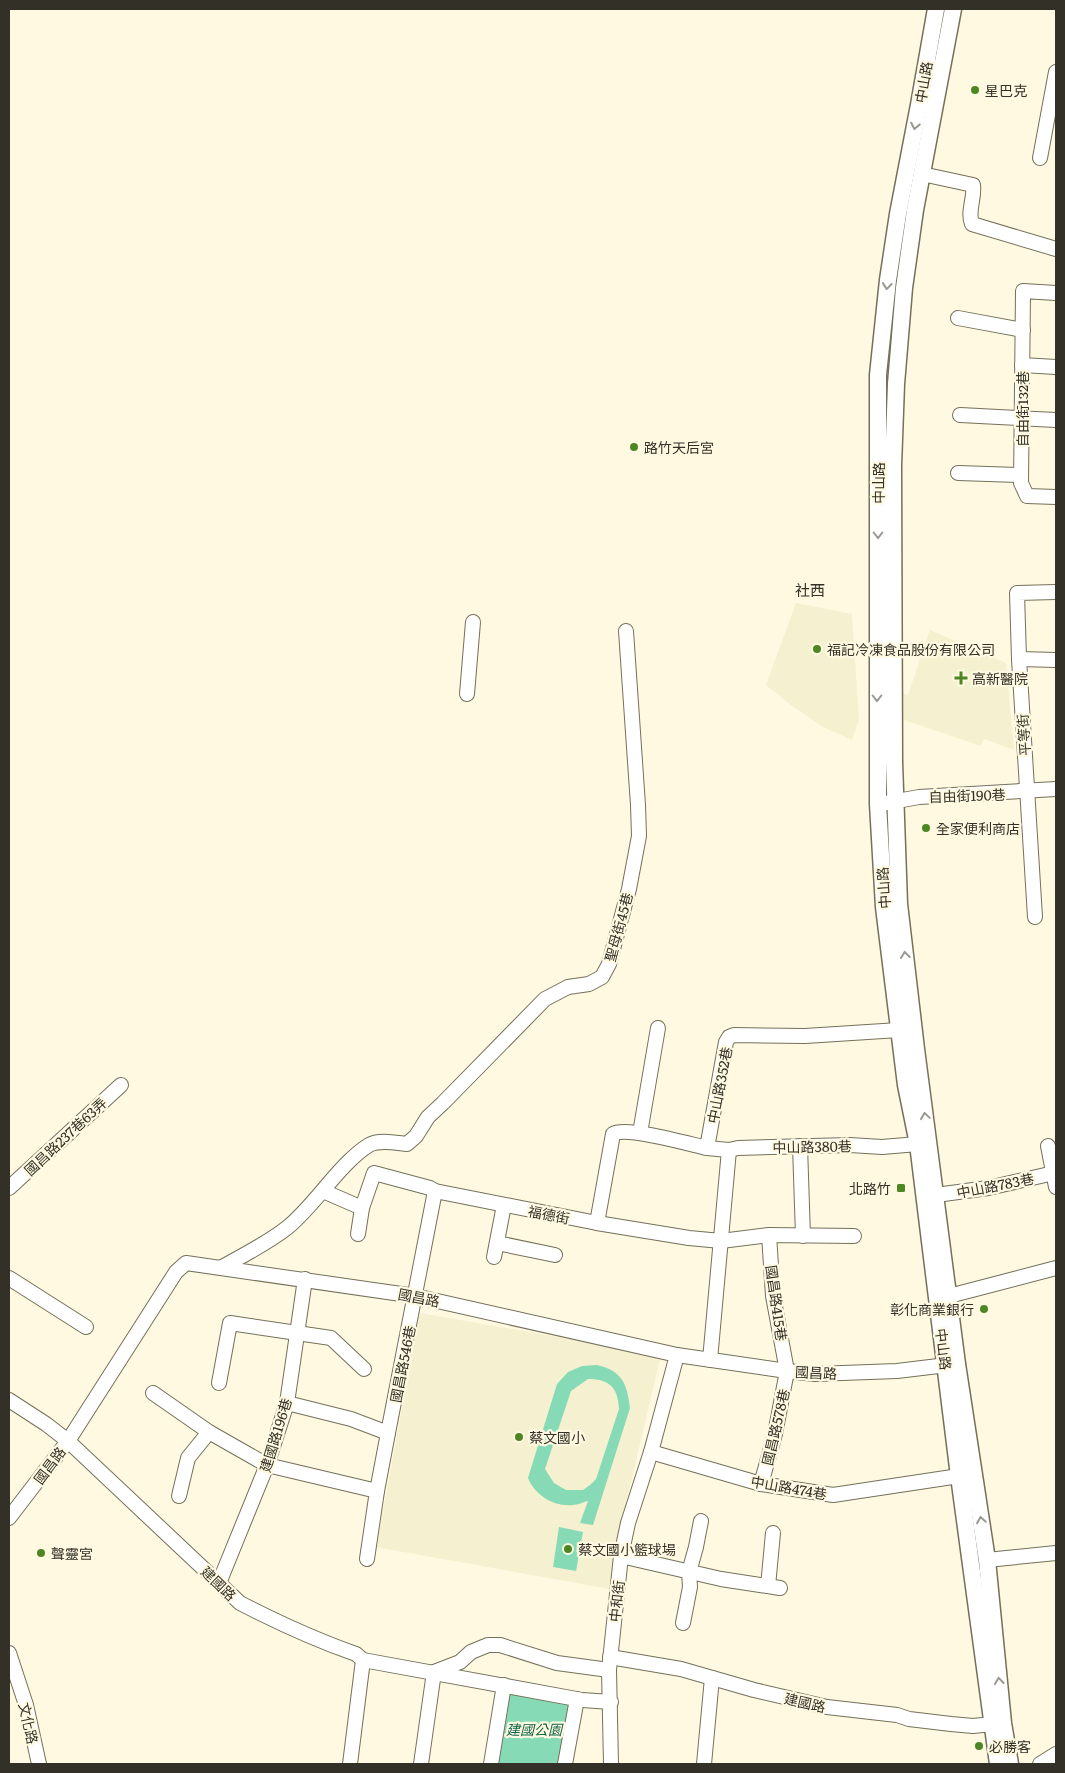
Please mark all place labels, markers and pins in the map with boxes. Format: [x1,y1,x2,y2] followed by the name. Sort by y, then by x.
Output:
[985,80,1027,100] place label: 星巴克
[969,84,981,96] marker: 星巴克
[644,437,714,457] place label: 路竹天后宮
[628,441,640,453] marker: 路竹天后宮
[827,639,995,659] place label: 福記冷凍食品股份有限公司
[811,643,823,655] marker: 福記冷凍食品股份有限公司
[972,668,1028,688] place label: 高新醫院
[954,671,968,685] marker: 高新醫院
[936,818,1020,838] place label: 全家便利商店
[920,822,932,834] marker: 全家便利商店
[849,1178,891,1198] place label: 北路竹
[895,1182,907,1194] marker: 北路竹
[890,1299,974,1319] place label: 彰化商業銀行
[978,1303,990,1315] marker: 彰化商業銀行
[529,1427,585,1447] place label: 蔡文國小
[513,1431,525,1443] marker: 蔡文國小
[578,1539,676,1559] place label: 蔡文國小籃球場
[51,1543,93,1563] place label: 聲靈宮
[562,1543,574,1555] marker: 蔡文國小籃球場
[35,1547,47,1559] marker: 聲靈宮
[989,1736,1031,1756] place label: 必勝客
[973,1740,985,1752] marker: 必勝客

